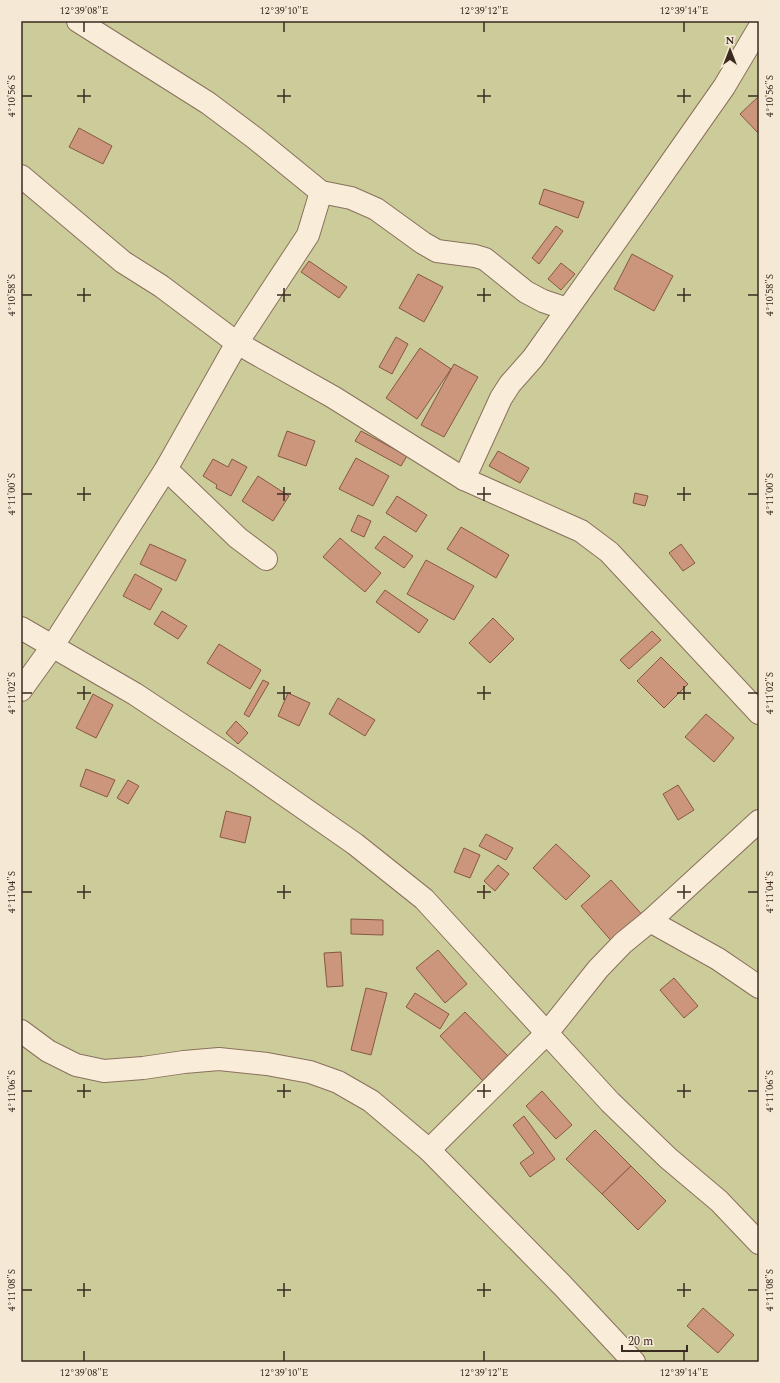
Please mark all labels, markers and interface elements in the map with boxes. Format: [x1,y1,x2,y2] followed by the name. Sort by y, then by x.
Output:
[60,3,108,19] text: 12°39'08"E
[260,3,308,19] text: 12°39'10"E
[460,3,508,19] text: 12°39'12"E
[660,3,708,19] text: 12°39'14"E
[710,30,750,70] north arrow
[726,32,735,49] text: N
[4,75,20,117] text: 4°10'56"S
[762,75,778,117] text: 4°10'56"S
[4,274,20,316] text: 4°10'58"S
[762,274,778,316] text: 4°10'58"S
[4,473,20,515] text: 4°11'00"S
[762,473,778,515] text: 4°11'00"S
[4,672,20,714] text: 4°11'02"S
[762,672,778,714] text: 4°11'02"S
[4,871,20,913] text: 4°11'04"S
[762,871,778,913] text: 4°11'04"S
[4,1070,20,1112] text: 4°11'06"S
[762,1070,778,1112] text: 4°11'06"S
[4,1269,20,1311] text: 4°11'08"S
[762,1269,778,1311] text: 4°11'08"S
[622,1327,687,1353] scale bar
[628,1332,653,1351] text: 20 m
[60,1365,108,1381] text: 12°39'08"E
[260,1365,308,1381] text: 12°39'10"E
[460,1365,508,1381] text: 12°39'12"E
[660,1365,708,1381] text: 12°39'14"E

